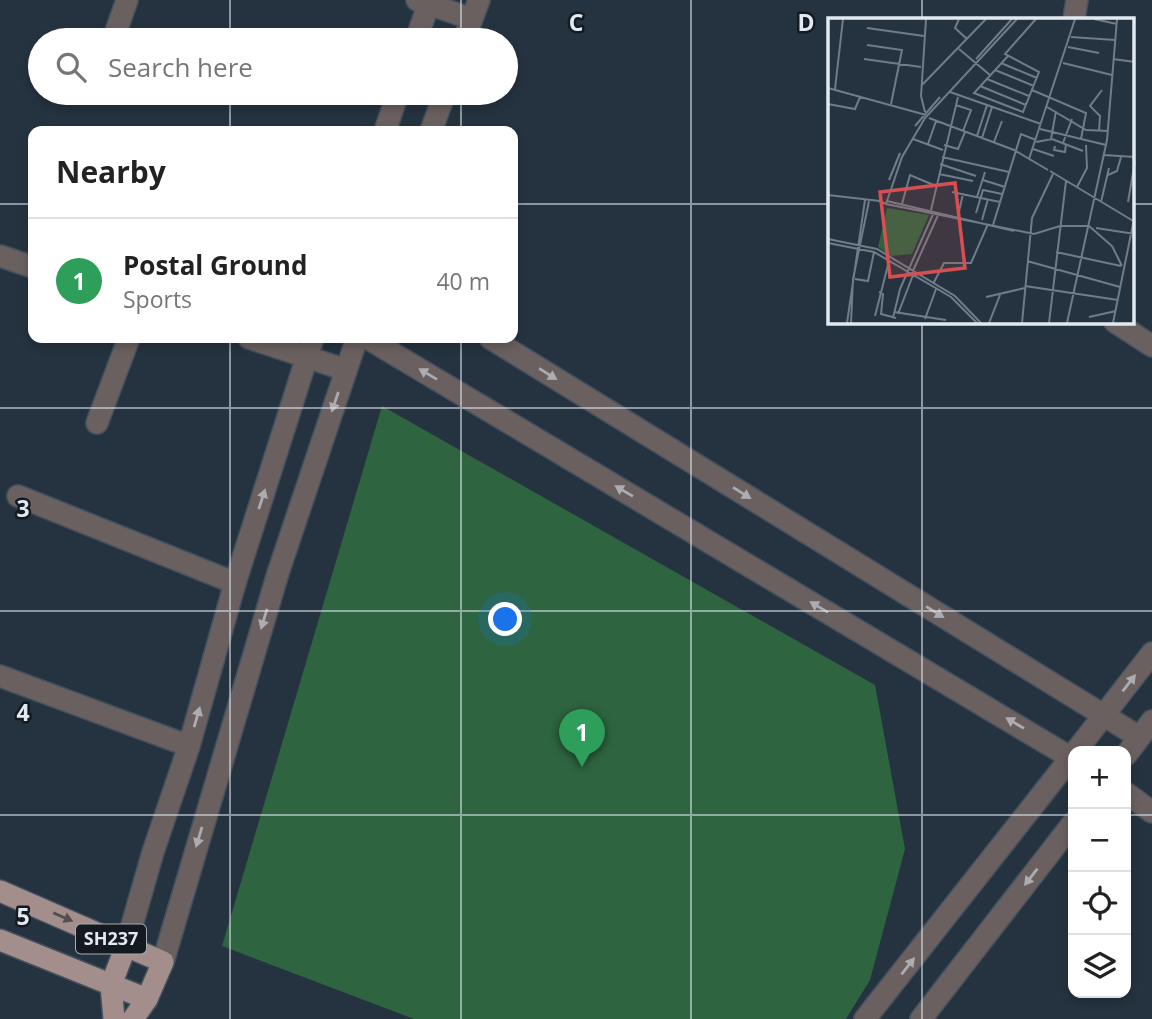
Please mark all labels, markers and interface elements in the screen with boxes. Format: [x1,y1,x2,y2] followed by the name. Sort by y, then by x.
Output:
[569,6,583,38] text: C
[797,6,815,38] text: D
[828,18,1134,324] inset map
[28,28,518,105] search box
[52,48,90,86] icon: search
[108,49,253,85] text: Search here
[56,151,166,192] text: Nearby
[123,247,307,283] text: Postal Ground
[72,265,86,297] text: 1
[436,265,490,297] text: 40 m
[123,283,192,315] text: Sports
[538,367,558,380] one-way arrow
[419,368,438,380] one-way arrow
[329,392,340,413] one-way arrow
[614,484,633,497] one-way arrow
[732,486,751,499] one-way arrow
[257,488,267,509] one-way arrow
[16,492,30,524] text: 3
[810,601,829,613] one-way arrow
[488,602,522,636] your location
[926,606,945,619] one-way arrow
[258,608,269,630] one-way arrow
[1121,674,1136,692] one-way arrow
[16,696,30,728] text: 4
[193,706,203,727] one-way arrow
[559,709,605,767] pin: 1
[1005,717,1024,730] one-way arrow
[1068,746,1131,998] map controls
[1068,746,1131,809] button: +
[1068,809,1131,872] button: −
[194,826,204,847] one-way arrow
[1024,867,1039,885] one-way arrow
[1068,872,1131,935] button: locate
[16,900,30,932] text: 5
[53,912,74,923] one-way arrow
[76,924,146,954] road number: SH237
[1068,935,1131,998] button: layers
[901,958,916,976] one-way arrow

